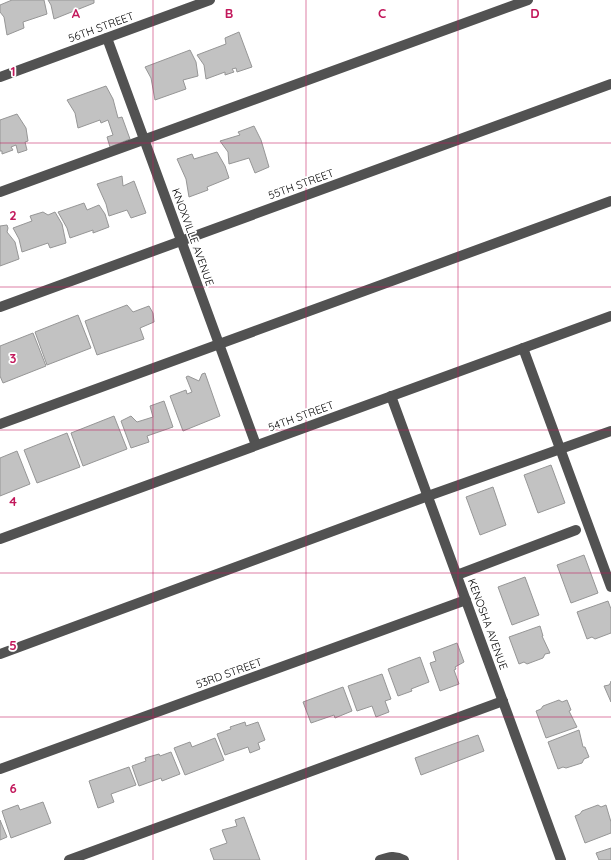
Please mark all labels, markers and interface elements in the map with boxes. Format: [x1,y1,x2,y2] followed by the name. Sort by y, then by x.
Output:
[72,5,81,21] text: A
[225,5,233,21] text: B
[378,5,386,21] text: C
[530,5,540,21] text: D
[66,9,136,45] street label: 56TH STREET
[10,63,16,79] text: 1
[266,166,336,202] street label: 55TH STREET
[169,186,217,288] street label: KNOXVILLE AVENUE
[9,207,17,223] text: 2
[10,350,17,366] text: 3
[266,398,336,434] street label: 54TH STREET
[9,493,17,509] text: 4
[465,576,511,672] street label: KENOSHA AVENUE
[9,637,17,653] text: 5
[194,654,264,691] street label: 53RD STREET
[9,780,17,796] text: 6

